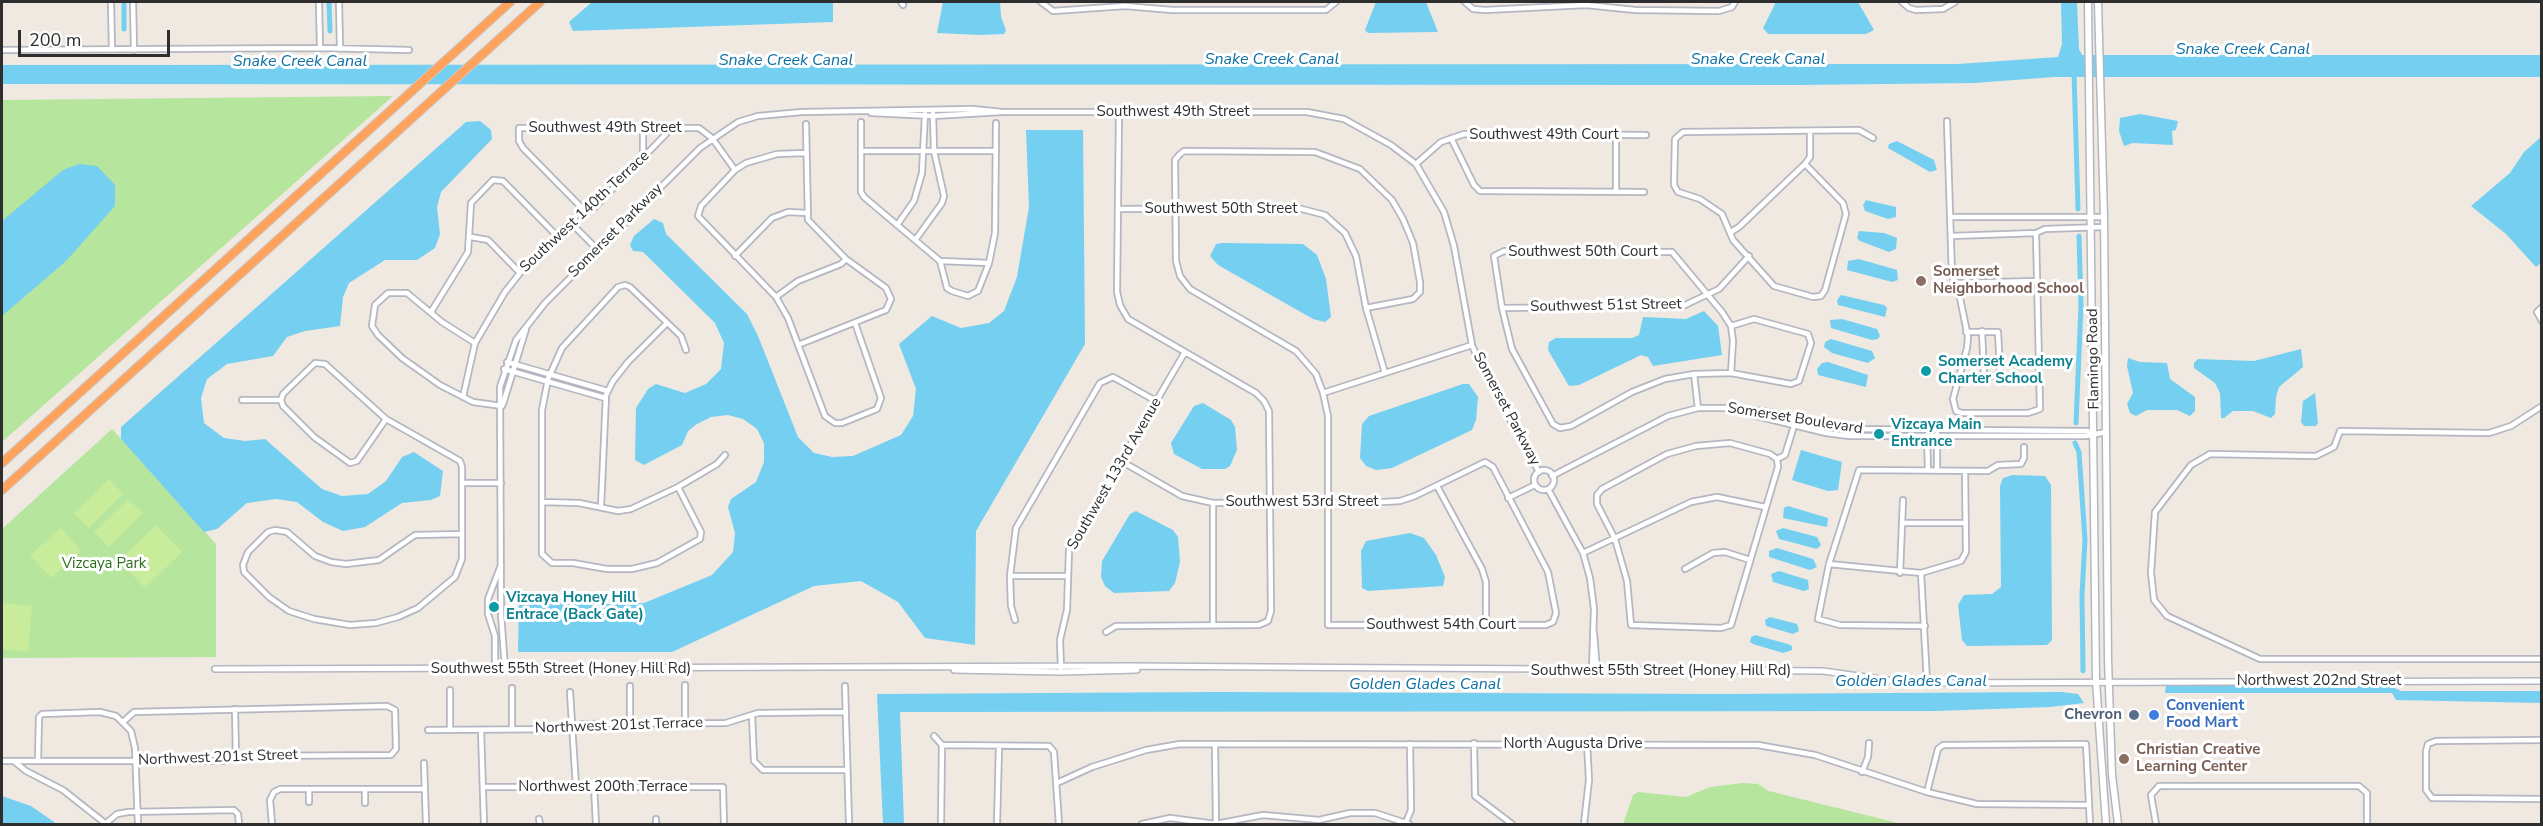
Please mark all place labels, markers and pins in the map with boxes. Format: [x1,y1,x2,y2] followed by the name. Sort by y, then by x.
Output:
[1933,263,2084,298] place label: Somerset Neighborhood School
[1914,274,1928,288] marker: Somerset Neighborhood School
[1938,353,2073,388] place label: Somerset Academy Charter School
[1919,364,1933,378] marker: Somerset Academy Charter School
[1891,416,1981,451] place label: Vizcaya Main Entrance
[1872,427,1886,441] marker: Vizcaya Main Entrance
[506,589,644,624] place label: Vizcaya Honey Hill Entrace (Back Gate)
[487,600,501,614] marker: Vizcaya Honey Hill Entrace (Back Gate)
[2166,697,2244,732] place label: Convenient Food Mart
[2064,706,2122,724] place label: Chevron
[2127,708,2141,722] marker: Chevron
[2147,708,2161,722] marker: Convenient Food Mart
[2136,741,2260,776] place label: Christian Creative Learning Center
[2117,752,2131,766] marker: Christian Creative Learning Center

